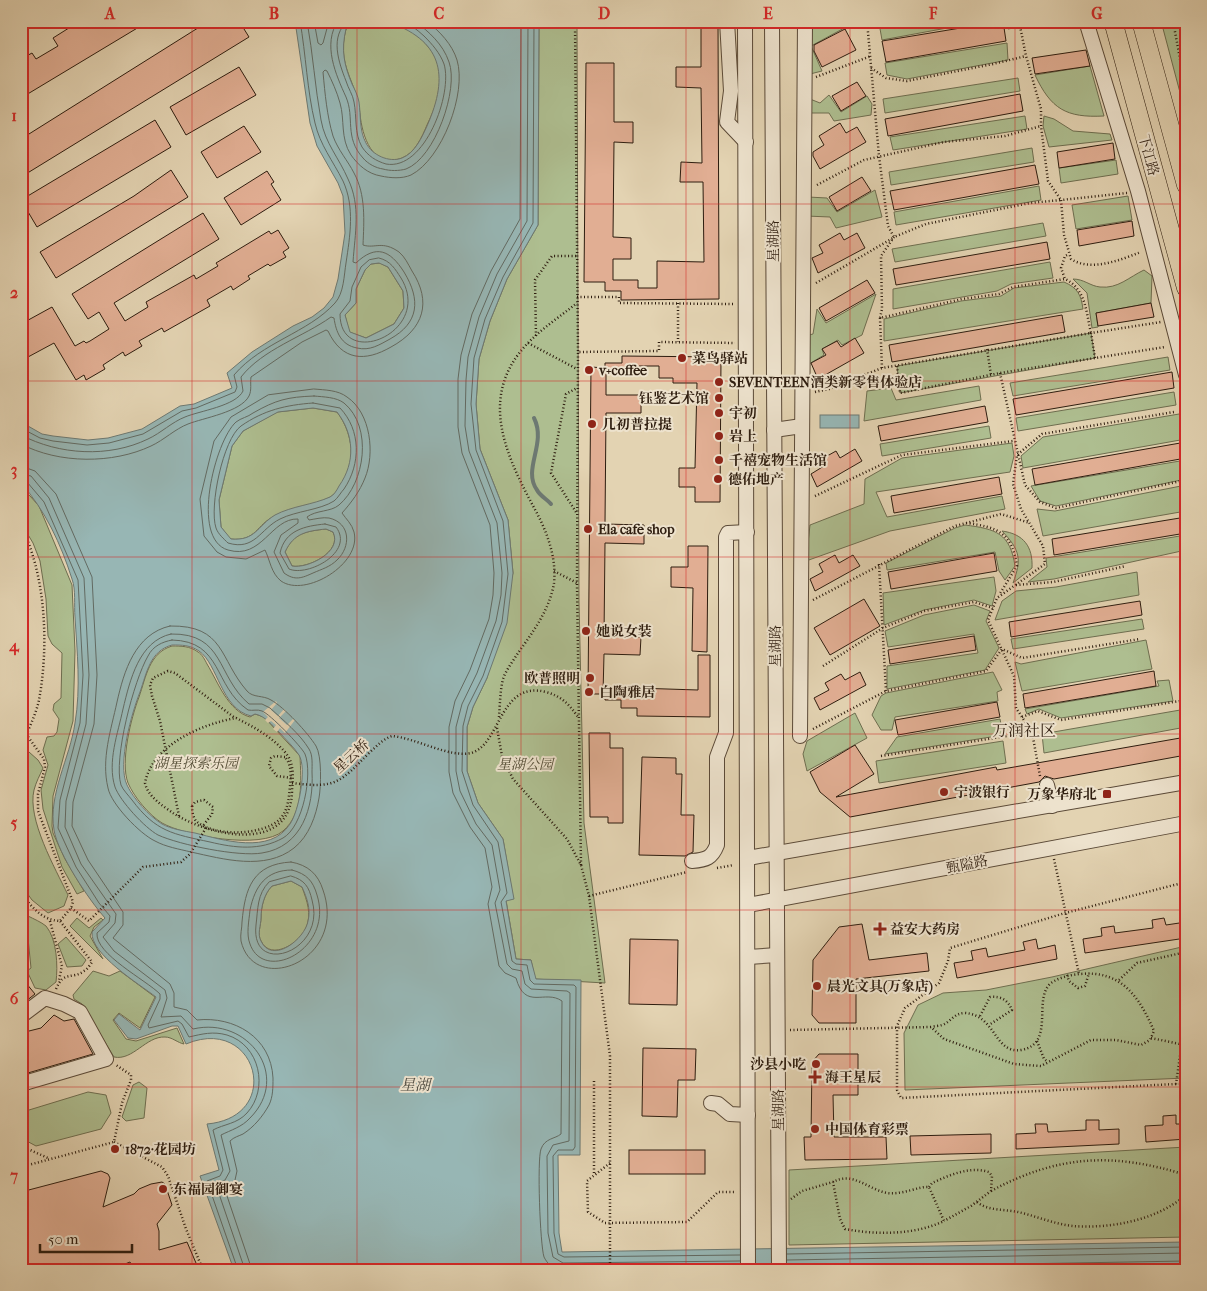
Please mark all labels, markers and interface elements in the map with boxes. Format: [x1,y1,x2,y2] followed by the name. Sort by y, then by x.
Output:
[104,4,116,23] text: A
[269,4,279,23] text: B
[434,4,445,23] text: C
[598,4,610,23] text: D
[763,4,773,23] text: E
[928,4,938,23] text: F
[1091,4,1103,23] text: G
[11,106,17,125] text: 1
[1135,133,1162,178] street label: 下江路
[765,220,782,262] street label: 星湖路
[10,283,18,302] text: 2
[692,350,748,367] place label: 菜鸟驿站
[676,352,688,364] marker: 菜鸟驿站
[598,362,647,379] place label: v+coffee
[583,364,595,376] marker: v+coffee
[729,374,922,391] place label: SEVENTEEN酒类新零售体验店
[713,376,725,388] marker: SEVENTEEN酒类新零售体验店
[639,390,709,407] place label: 钰鉴艺术馆
[713,392,725,404] marker: 钰鉴艺术馆
[729,405,757,422] place label: 宇初
[713,407,725,419] marker: 宇初
[602,416,672,433] place label: 几初普拉提
[586,418,598,430] marker: 几初普拉提
[729,428,757,445] place label: 岩上
[713,430,725,442] marker: 岩上
[729,452,827,469] place label: 千禧宠物生活馆
[713,454,725,466] marker: 千禧宠物生活馆
[11,460,17,480] text: 3
[728,471,784,488] place label: 德佑地产
[712,473,724,485] marker: 德佑地产
[598,521,675,538] place label: Ela cafe shop
[582,523,594,535] marker: Ela cafe shop
[596,623,652,640] place label: 她说女装
[580,625,592,637] marker: 她说女装
[767,625,784,667] street label: 星湖路
[8,636,20,656] text: 4
[524,670,580,687] place label: 欧普照明
[584,672,596,684] marker: 欧普照明
[599,684,655,701] place label: 白陶雅居
[583,686,595,698] marker: 白陶雅居
[992,721,1056,740] district label: 万润社区
[330,736,373,777] street label: 星云桥
[154,755,240,772] park label: 湖星探索乐园
[497,756,555,773] park label: 星湖公园
[954,784,1010,801] place label: 宁波银行
[938,786,950,798] marker: 宁波银行
[1027,786,1097,803] place label: 万象华府北
[1101,788,1113,800] marker: 万象华府北
[11,813,18,832] text: 5
[945,852,989,877] street label: 甄隘路
[890,921,960,938] place label: 益安大药房
[874,923,886,935] marker: 益安大药房
[827,978,933,995] place label: 晨光文具(万象店)
[811,980,823,992] marker: 晨光文具(万象店)
[10,989,19,1008] text: 6
[750,1056,806,1073] place label: 沙县小吃
[810,1058,822,1070] marker: 沙县小吃
[825,1069,881,1086] place label: 海王星辰
[809,1071,821,1083] marker: 海王星辰
[400,1076,433,1094] water label: 星湖
[770,1089,787,1131] street label: 星湖路
[825,1121,909,1138] place label: 中国体育彩票
[809,1123,821,1135] marker: 中国体育彩票
[125,1141,196,1158] place label: 1872·花园坊
[109,1143,121,1155] marker: 1872·花园坊
[9,1166,18,1185] text: 7
[173,1181,243,1198] place label: 东福园御宴
[157,1183,169,1195] marker: 东福园御宴
[40,1221,132,1253] scale bar
[48,1230,79,1248] text: 50 m

